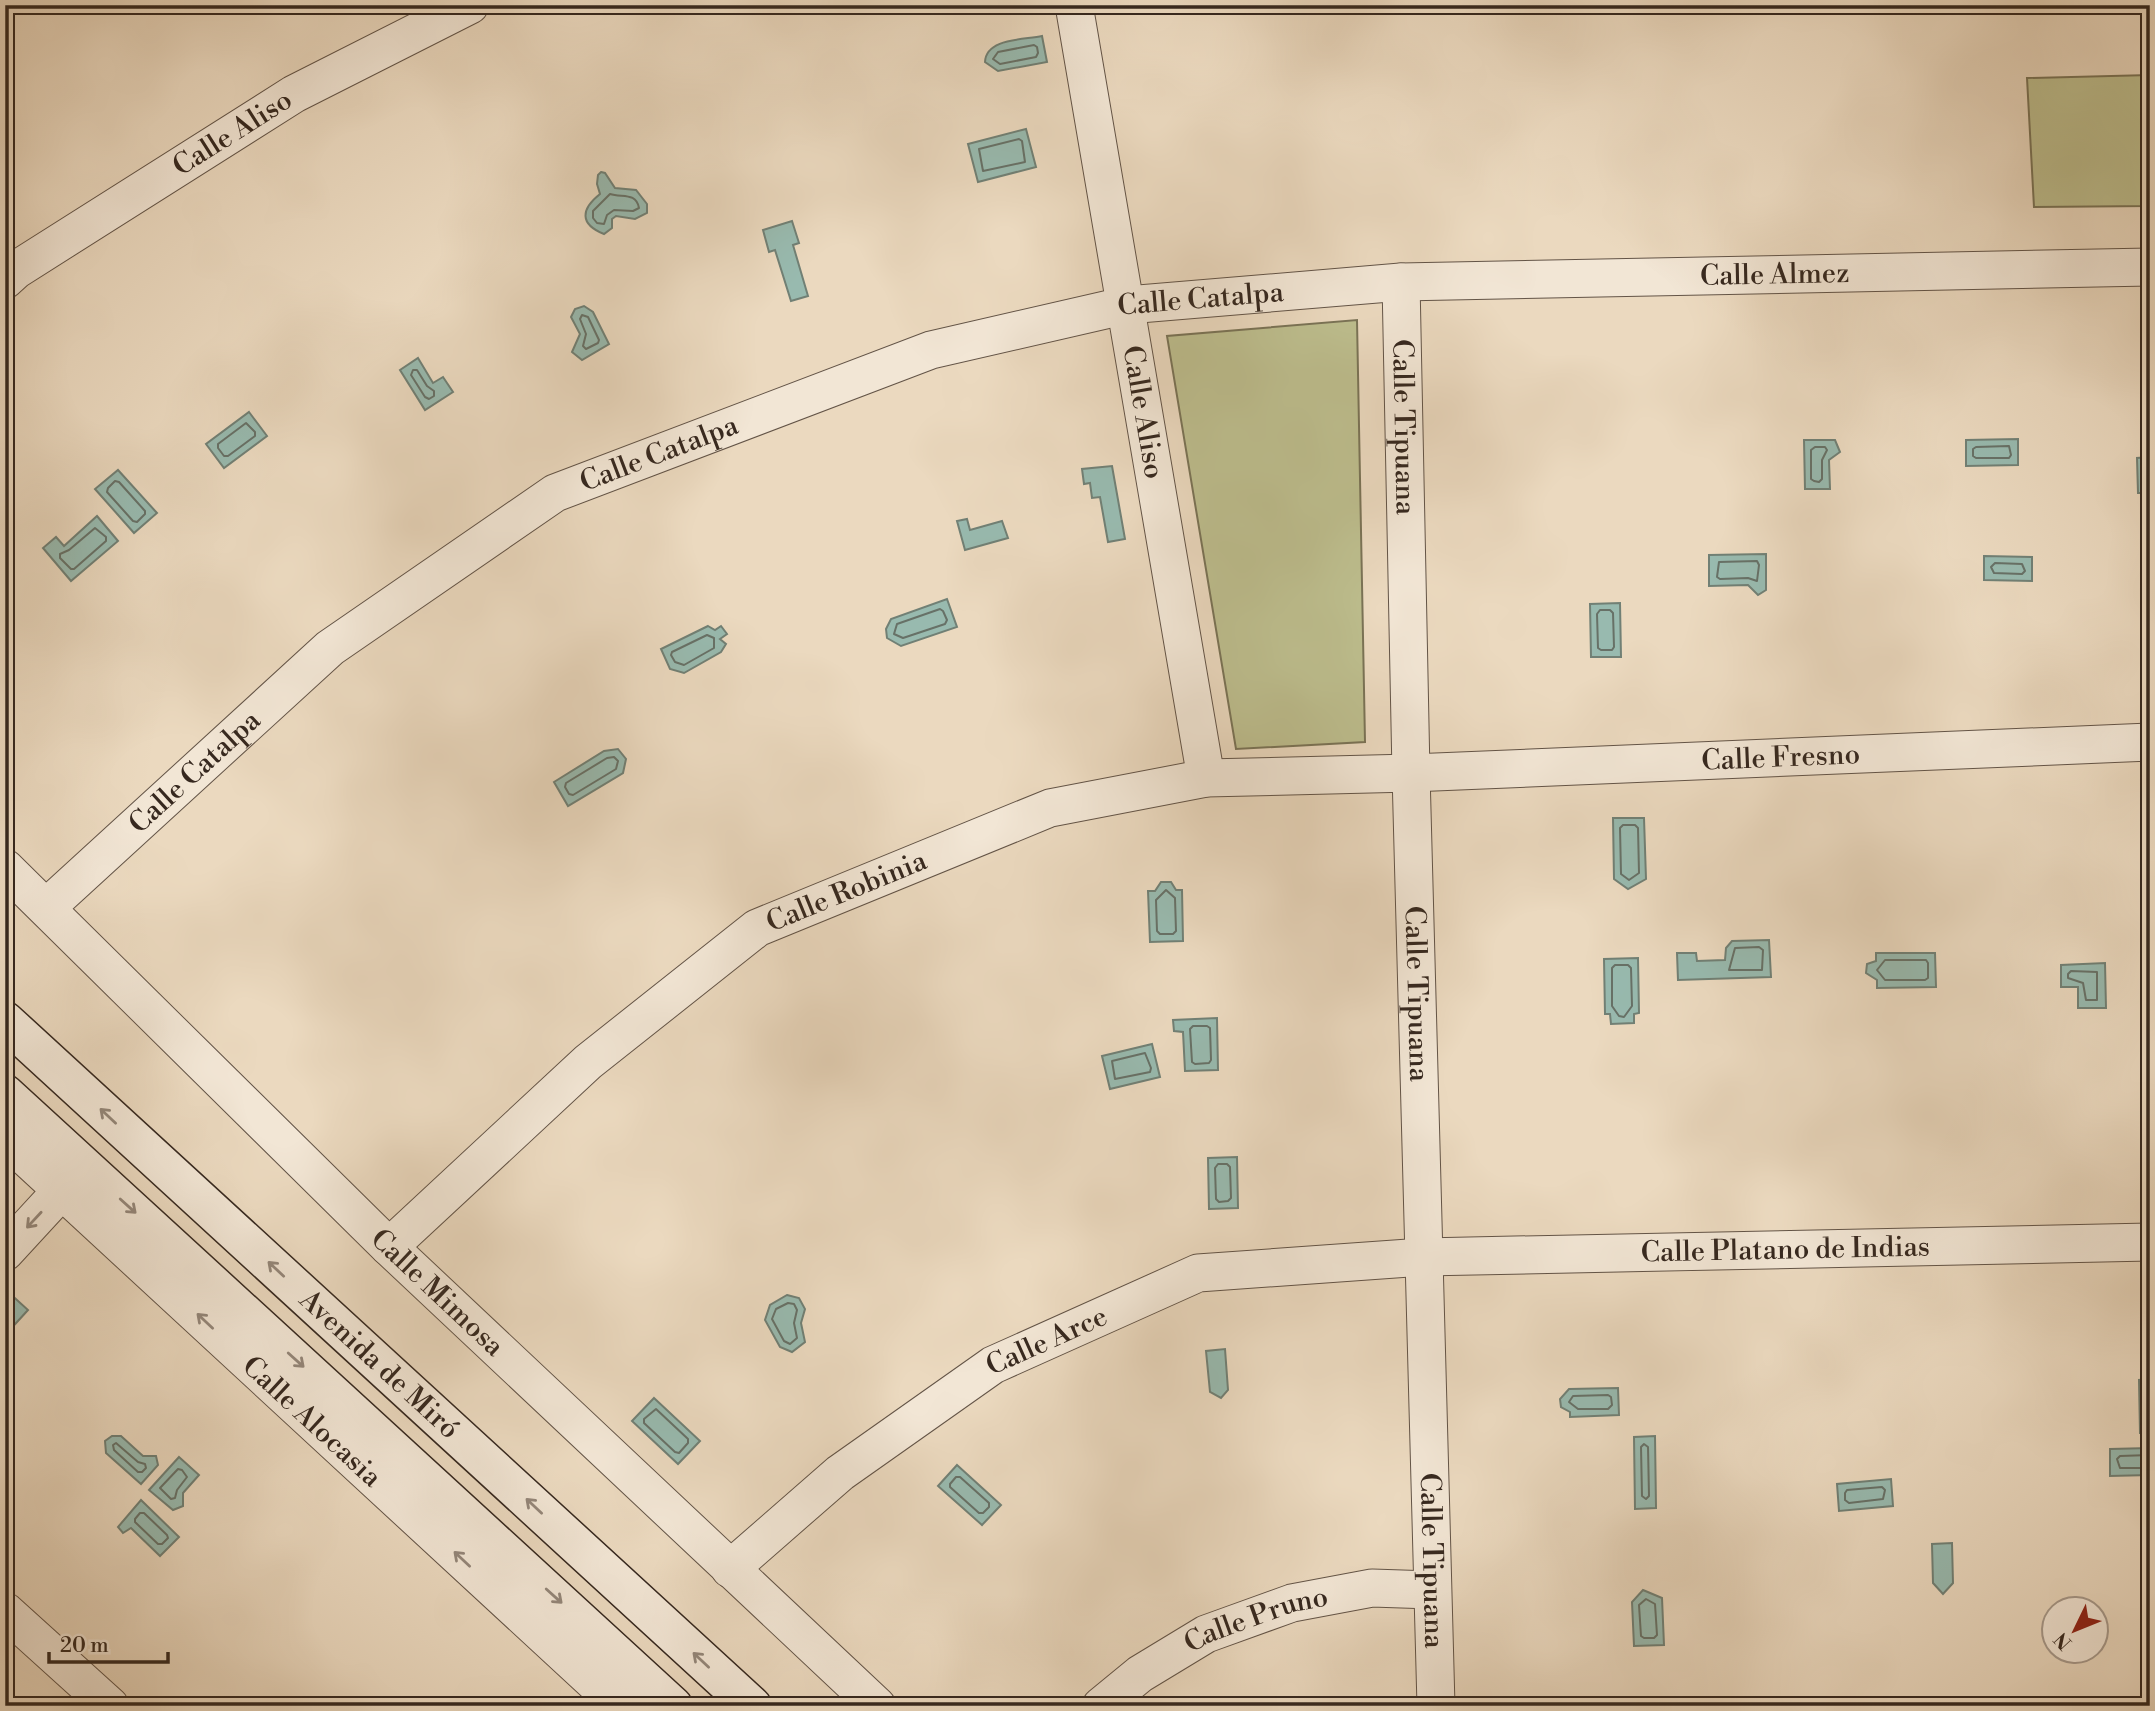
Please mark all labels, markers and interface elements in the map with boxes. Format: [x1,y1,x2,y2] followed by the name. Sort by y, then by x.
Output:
[166,82,299,184] street label: Calle Aliso
[1700,256,1850,294] street label: Calle Almez
[1116,274,1286,323] street label: Calle Catalpa
[1385,339,1423,516] street label: Calle Tipuana
[1115,343,1172,481] street label: Calle Aliso
[575,407,744,499] street label: Calle Catalpa
[121,702,268,841] street label: Calle Catalpa
[1701,737,1861,778] street label: Calle Fresno
[761,843,933,940] street label: Calle Robinia
[1397,905,1437,1083] street label: Calle Tipuana
[100,1107,117,1124] one-way arrow
[119,1198,136,1215] one-way arrow
[26,1211,42,1229] one-way arrow
[363,1221,512,1364] street label: Calle Mimosa
[1641,1229,1930,1270] street label: Calle Platano de Indias
[268,1261,285,1278] one-way arrow
[291,1282,467,1446] street label: Avenida de Miró
[980,1299,1113,1383] street label: Calle Arce
[197,1313,214,1330] one-way arrow
[235,1349,390,1495] street label: Calle Alocasia
[287,1352,305,1368] one-way arrow
[1412,1472,1452,1650] street label: Calle Tipuana
[525,1498,543,1514] one-way arrow
[454,1551,471,1568] one-way arrow
[1177,1579,1331,1661] street label: Calle Pruno
[545,1588,562,1605] one-way arrow
[2039,1596,2110,1666] north arrow
[49,1620,168,1664] scale bar
[2049,1627,2077,1655] text: N
[60,1633,109,1659] text: 20 m
[693,1651,710,1668] one-way arrow

